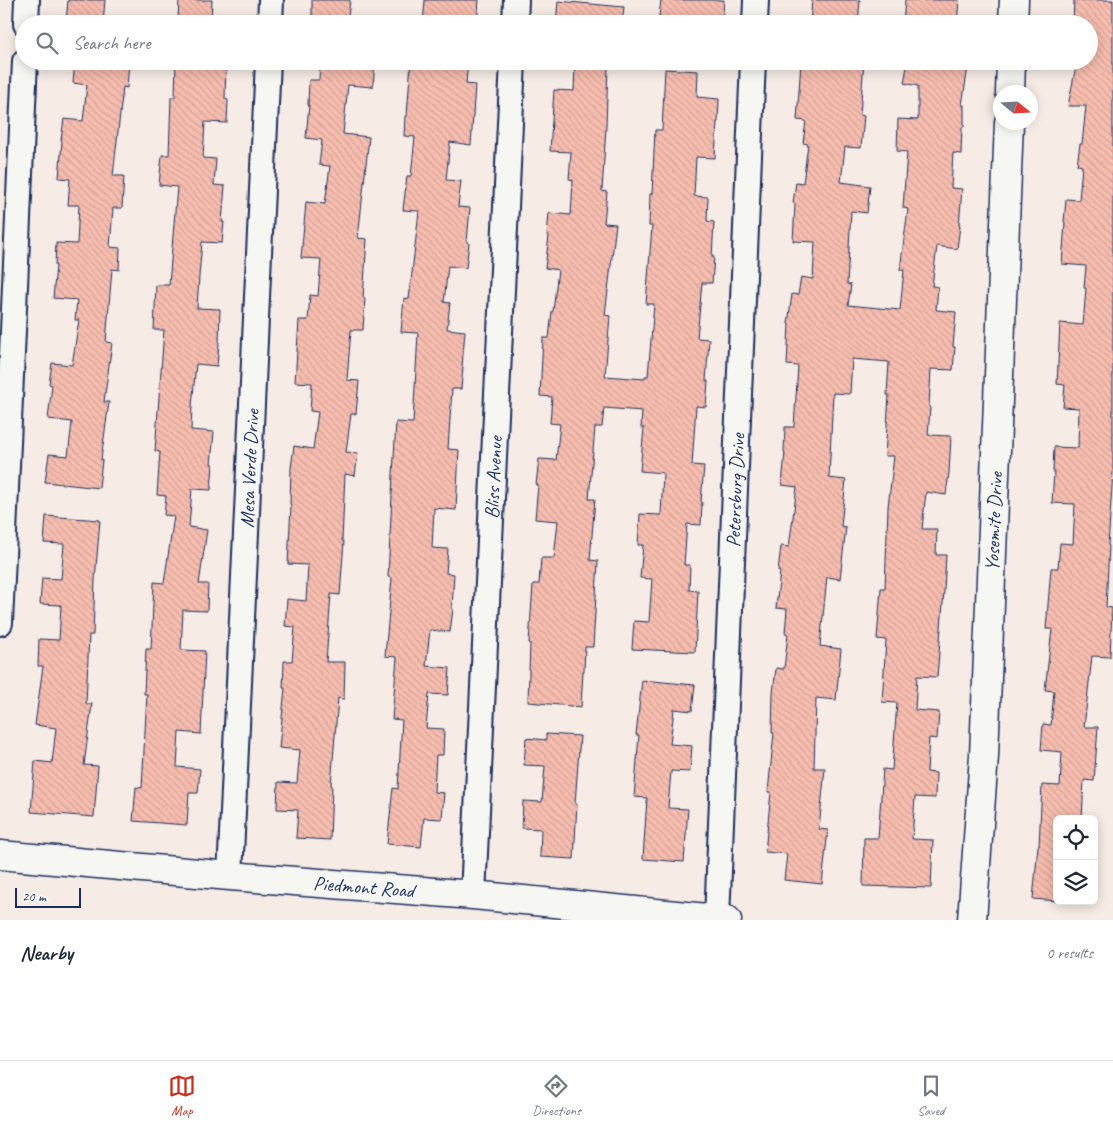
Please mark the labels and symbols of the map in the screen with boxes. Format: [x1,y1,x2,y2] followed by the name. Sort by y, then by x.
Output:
[993,85,1038,130] north arrow
[234,407,264,528] street label: Mesa Verde Drive
[720,432,750,548] street label: Petersburg Drive
[479,434,508,519] street label: Bliss Avenue
[979,470,1008,572] street label: Yosemite Drive
[312,870,418,903] street label: Piedmont Road
[15,885,81,908] scale bar

